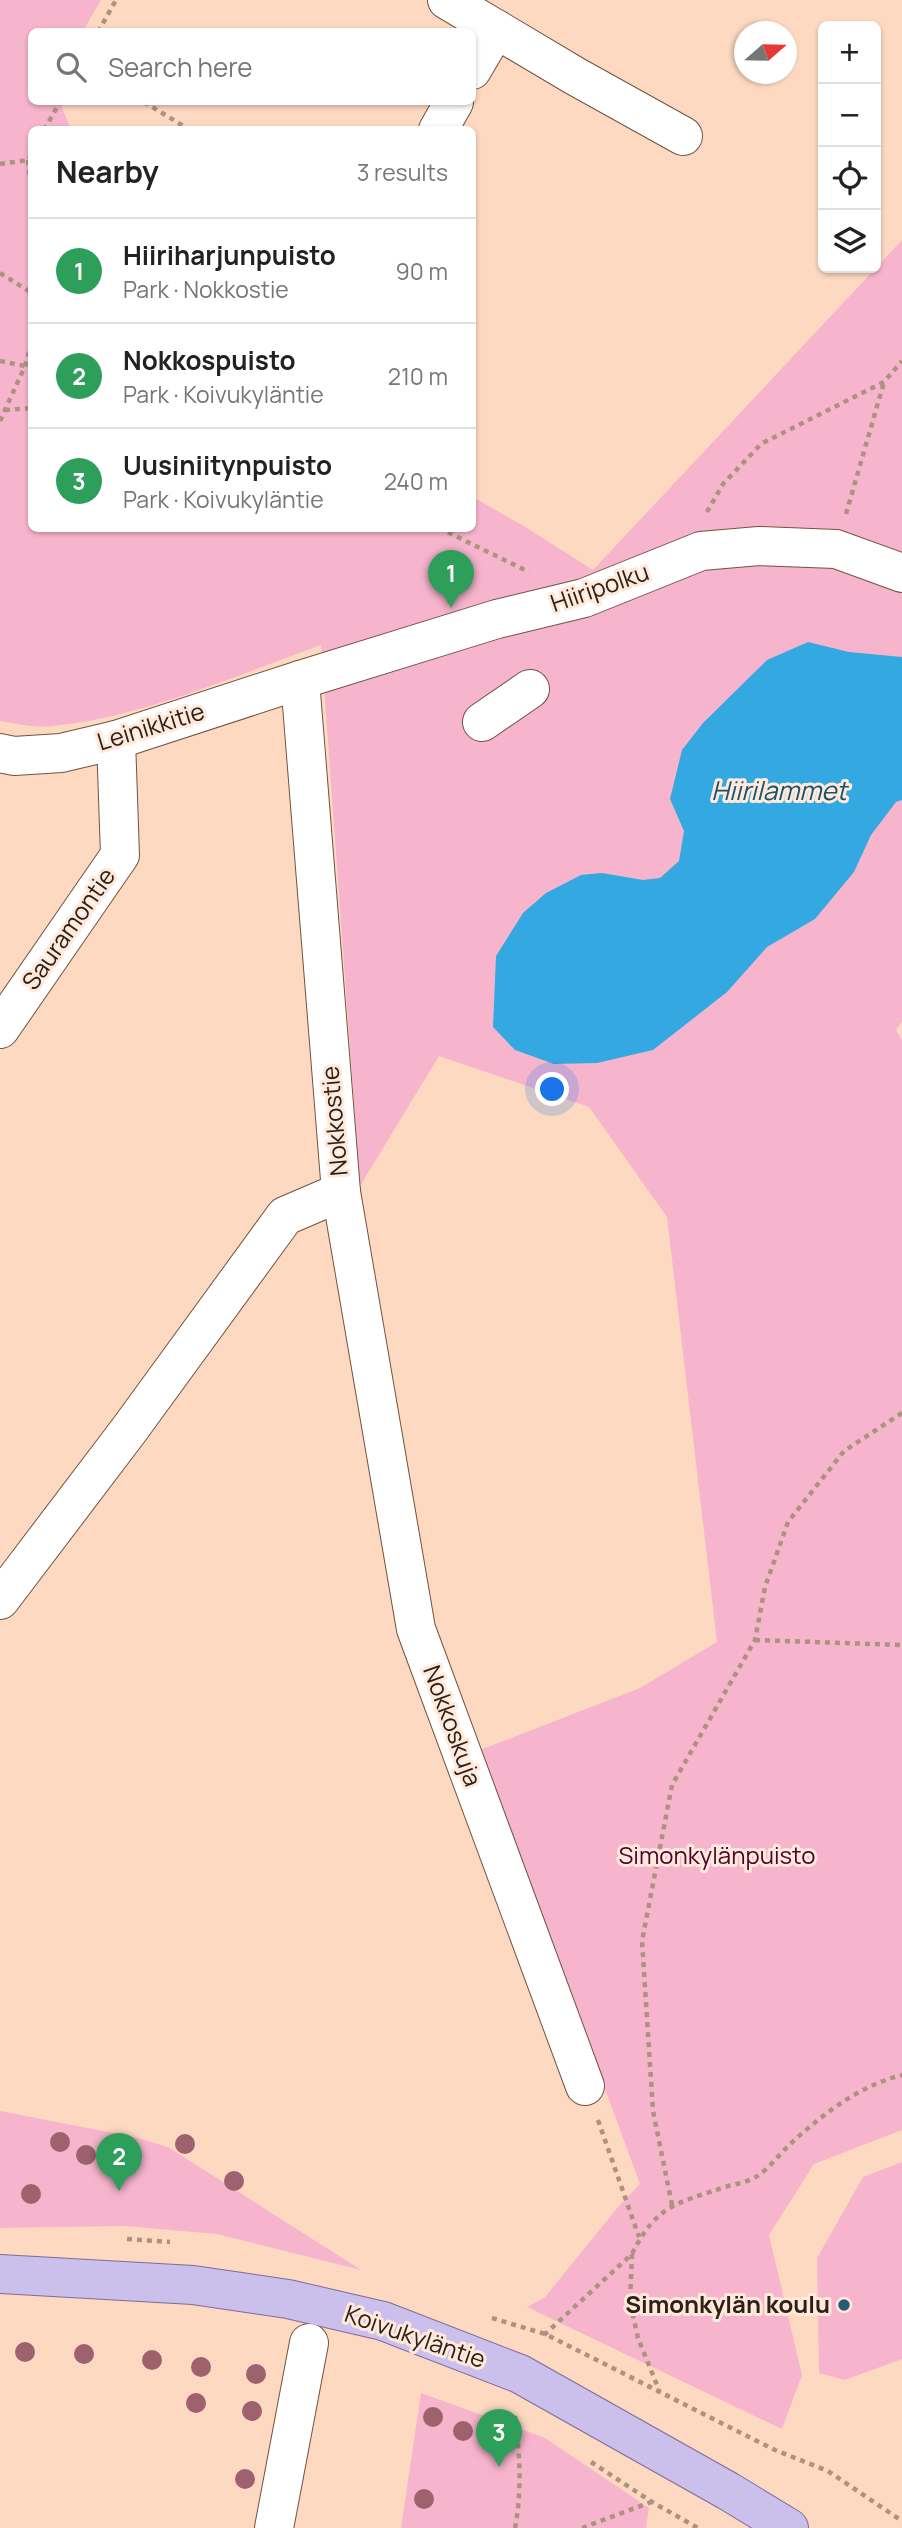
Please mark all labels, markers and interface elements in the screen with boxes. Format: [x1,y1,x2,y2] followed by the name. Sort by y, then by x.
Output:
[734,21,797,84] north arrow
[818,21,881,273] map controls
[818,21,881,84] button: +
[28,28,476,105] search box
[52,48,90,86] icon: search
[108,49,253,85] text: Search here
[818,84,881,147] button: −
[818,147,881,210] button: locate
[56,151,159,192] text: Nearby
[357,156,448,188] text: 3 results
[818,210,881,273] button: layers
[123,237,336,273] text: Hiiriharjunpuisto
[74,255,84,287] text: 1
[396,255,448,287] text: 90 m
[123,273,289,305] text: Park · Nokkostie
[123,342,296,378] text: Nokkospuisto
[72,360,86,392] text: 2
[388,360,448,392] text: 210 m
[123,378,324,410] text: Park · Koivukyläntie
[123,447,332,483] text: Uusiniitynpuisto
[72,465,86,497] text: 3
[384,465,448,497] text: 240 m
[123,483,324,515] text: Park · Koivukyläntie
[428,550,474,608] pin: 1
[546,554,653,619] street label: Hiiripolku
[93,694,208,757] street label: Leinikkitie
[711,772,849,808] water label: Hiirilammet
[14,861,122,996] street label: Sauramontie
[312,1065,355,1177] street label: Nokkostie
[535,1072,569,1106] your location
[416,1660,491,1791] street label: Nokkoskuja
[619,1838,815,1871] park label: Simonkylänpuisto
[96,2133,142,2191] pin: 2
[625,2287,830,2320] place label: Simonkylän koulu
[341,2296,490,2375] street label: Koivukyläntie
[836,2297,852,2313] marker: Simonkylän koulu
[476,2409,522,2467] pin: 3

